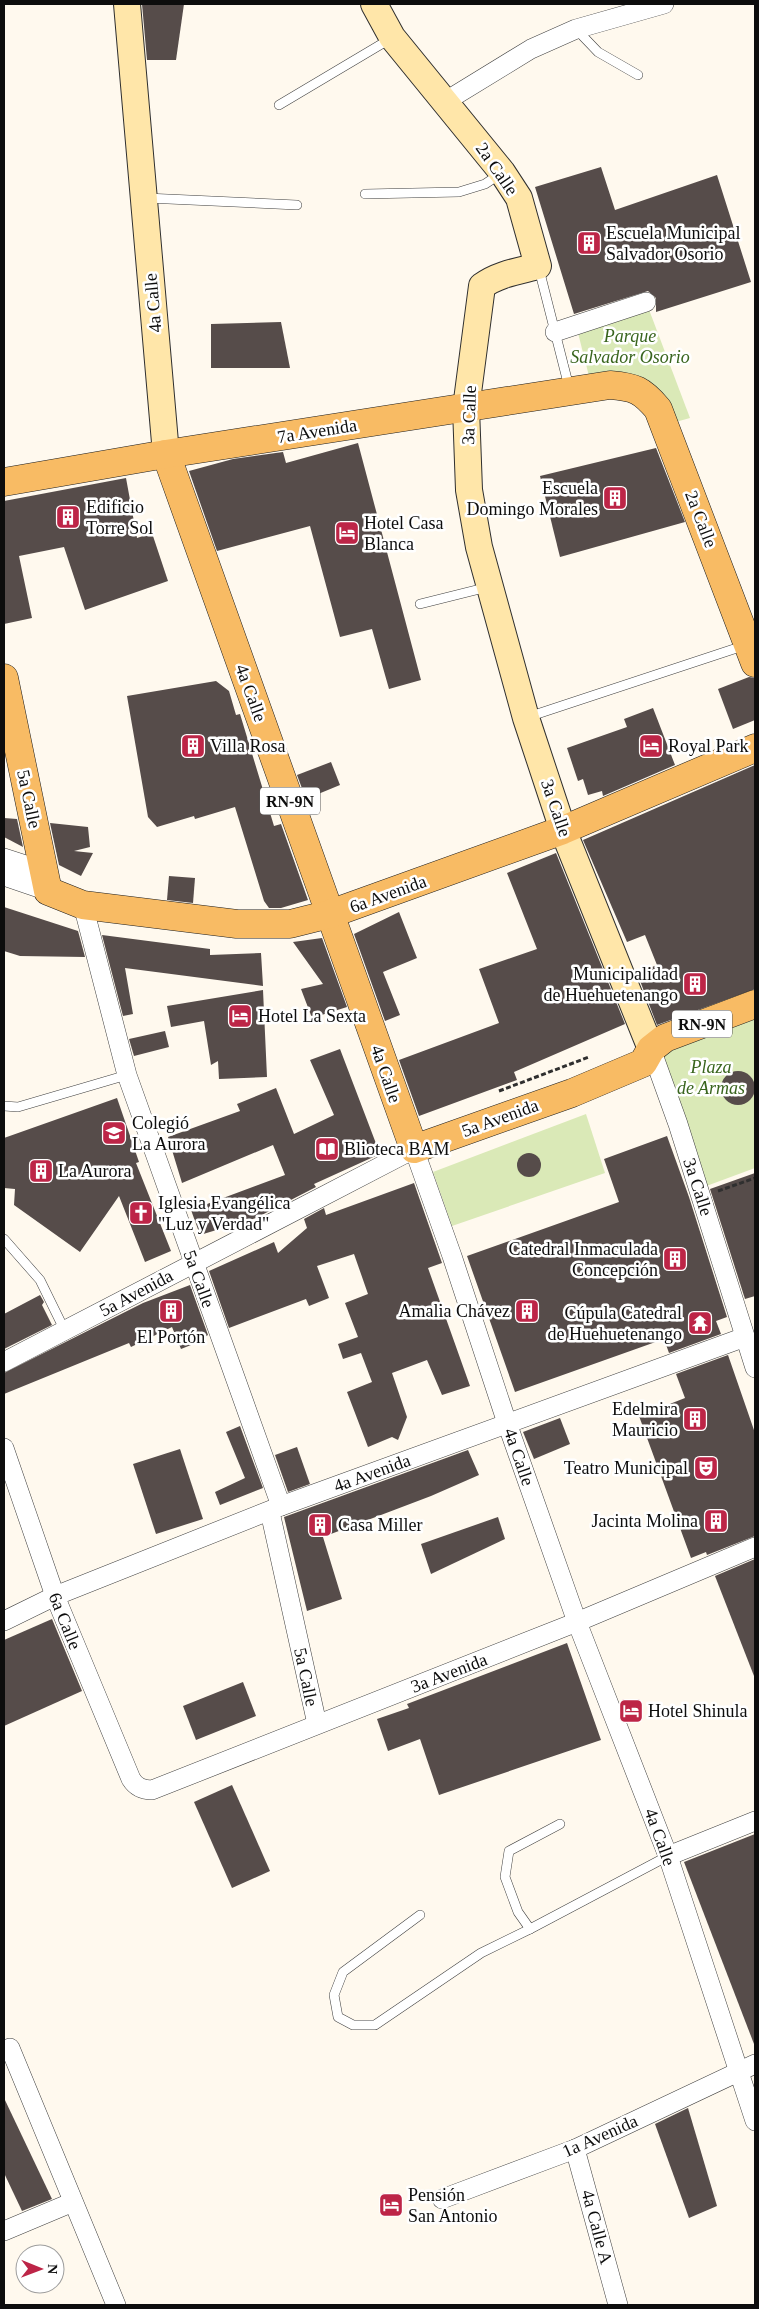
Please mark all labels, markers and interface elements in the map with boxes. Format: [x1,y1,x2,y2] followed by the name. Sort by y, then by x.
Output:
[472,139,522,199] street label: 2a Calle
[606,223,740,264] place label: Escuela Municipal Salvador Osorio
[576,230,602,256] building icon: Escuela Municipal Salvador Osorio
[140,272,166,334] street label: 4a Calle
[570,326,690,367] park label: Parque Salvador Osorio
[458,385,480,445] street label: 3a Calle
[276,415,358,447] street label: 7a Avenida
[467,478,598,519] place label: Escuela Domingo Morales
[602,485,628,511] building icon: Escuela Domingo Morales
[681,488,721,550] street label: 2a Calle
[86,497,153,538] place label: Edificio Torre Sol
[55,504,81,530] building icon: Edificio Torre Sol
[364,513,443,554] place label: Hotel Casa Blanca
[334,520,360,546] hotel icon: Hotel Casa Blanca
[231,662,271,724] street label: 4a Calle
[180,733,206,759] building icon: Villa Rosa
[638,733,664,759] hotel icon: Royal Park
[210,736,285,756] place label: Villa Rosa
[668,736,749,756] place label: Royal Park
[13,768,45,830] street label: 5a Calle
[537,777,575,839] street label: 3a Calle
[260,788,320,814] road number: RN-9N
[347,871,429,917] street label: 6a Avenida
[544,964,678,1005] place label: Municipalidad de Huehuetenango
[682,971,708,997] building icon: Municipalidad de Huehuetenango
[227,1003,253,1029] hotel icon: Hotel La Sexta
[258,1006,366,1026] place label: Hotel La Sexta
[672,1011,732,1038] road number: RN-9N
[367,1043,405,1105] street label: 4a Calle
[677,1057,745,1098] park label: Plaza de Armas
[459,1095,541,1141] street label: 5a Avenida
[132,1113,205,1154] place label: Colegió La Aurora
[101,1120,127,1146] school or university icon: Colegió La Aurora
[314,1136,340,1162] library icon: Blioteca BAM
[344,1139,450,1159] place label: Blioteca BAM
[679,1156,717,1218] street label: 3a Calle
[28,1158,54,1184] building icon: La Aurora
[58,1161,131,1181] place label: La Aurora
[158,1193,290,1234] place label: Iglesia Evangélica "Luz y Verdad"
[128,1200,154,1226] church icon: Iglesia Evangélica "Luz y Verdad"
[509,1239,658,1280] place label: Catedral Inmaculada Concepción
[662,1246,688,1272] building icon: Catedral Inmaculada Concepción
[179,1248,219,1310] street label: 5a Calle
[96,1265,176,1321] street label: 5a Avenida
[158,1298,184,1324] building icon: El Portón
[514,1298,540,1324] building icon: Amalia Chávez
[399,1301,510,1321] place label: Amalia Chávez
[548,1303,682,1344] place label: Cúpula Catedral de Huehuetenango
[687,1310,713,1336] temple icon: Cúpula Catedral de Huehuetenango
[137,1327,205,1347] place label: El Portón
[612,1399,678,1440] place label: Edelmira Mauricio
[682,1406,708,1432] building icon: Edelmira Mauricio
[500,1426,538,1488] street label: 4a Calle
[331,1450,413,1496] street label: 4a Avenida
[693,1455,719,1481] theatre icon: Teatro Municipal
[564,1458,688,1478] place label: Teatro Municipal
[703,1508,729,1534] building icon: Jacinta Molina
[592,1511,698,1531] place label: Jacinta Molina
[307,1512,333,1538] building icon: Casa Miller
[338,1515,422,1535] place label: Casa Miller
[45,1590,85,1652] street label: 6a Calle
[290,1646,322,1708] street label: 5a Calle
[408,1649,490,1697] street label: 3a Avenida
[618,1698,644,1724] hotel icon: Hotel Shinula
[648,1701,748,1721] place label: Hotel Shinula
[640,1806,680,1868] street label: 4a Calle
[559,2111,641,2161] street label: 1a Avenida
[408,2185,498,2226] place label: Pensión San Antonio
[578,2188,616,2266] street label: 4a Calle A
[378,2192,404,2218] hotel icon: Pensión San Antonio
[15,2244,65,2294] north arrow
[45,2264,60,2274] text: N

